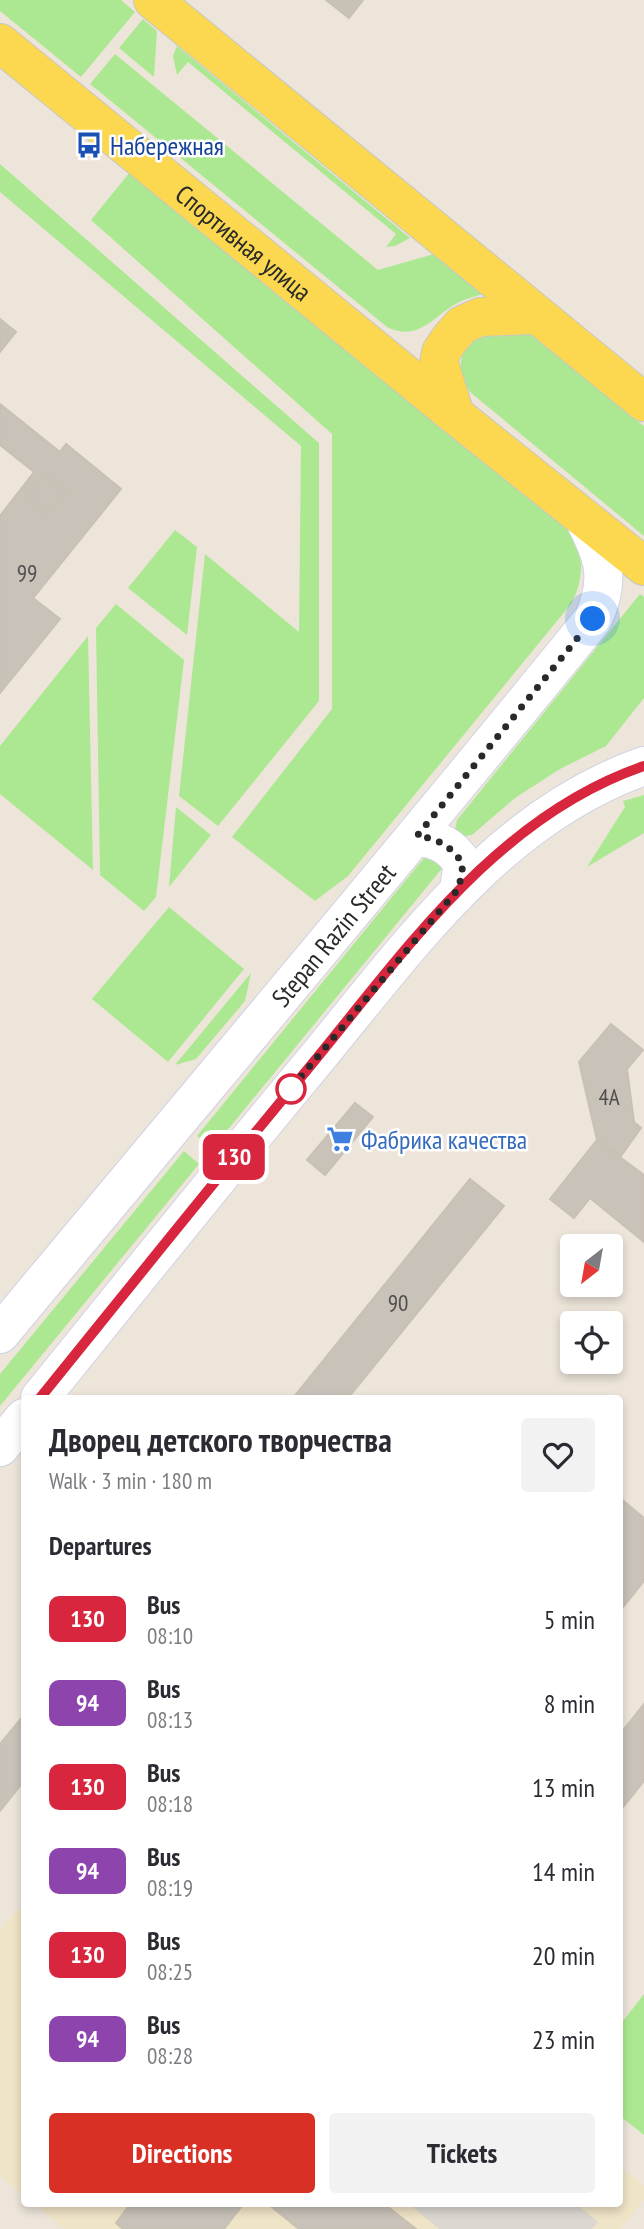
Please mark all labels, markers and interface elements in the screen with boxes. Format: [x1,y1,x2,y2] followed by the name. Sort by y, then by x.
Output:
[110,129,224,162] place label: Набережная
[74,130,104,160] bus stop icon: Набережная
[169,177,319,308] street label: Спортивная улица
[17,558,37,587] house number: 99
[575,601,610,636] your location
[264,856,402,1013] street label: Stepan Razin Street
[276,1074,306,1104] unlabelled marker
[598,1082,620,1111] house number: 4А
[361,1123,527,1156] place label: Фабрика качества
[325,1124,355,1154] supermarket icon: Фабрика качества
[194,1134,274,1180] line badge: 130
[217,1141,251,1172] text: 130
[560,1234,623,1297] north arrow
[560,1234,623,1374] map controls
[388,1288,408,1317] house number: 90
[560,1311,623,1374] button: locate
[49,1418,392,1461] text: Дворец детского творчества
[521,1418,595,1492] button: heart
[49,1466,212,1495] text: Walk · 3 min · 180 m
[49,1529,152,1562] text: Departures
[147,1588,180,1621] text: Bus
[70,1603,105,1634] text: 130
[544,1603,595,1636] text: 5 min
[147,1621,193,1650] text: 08:10
[147,1672,180,1705] text: Bus
[76,1687,99,1718] text: 94
[544,1687,595,1720] text: 8 min
[147,1705,193,1734] text: 08:13
[147,1756,180,1789] text: Bus
[70,1771,105,1802] text: 130
[532,1771,595,1804] text: 13 min
[147,1789,193,1818] text: 08:18
[147,1840,180,1873] text: Bus
[76,1855,99,1886] text: 94
[532,1855,595,1888] text: 14 min
[147,1873,193,1902] text: 08:19
[147,1924,180,1957] text: Bus
[70,1939,105,1970] text: 130
[532,1939,595,1972] text: 20 min
[147,1957,193,1986] text: 08:25
[147,2008,180,2041] text: Bus
[76,2023,99,2054] text: 94
[532,2023,595,2056] text: 23 min
[147,2041,193,2070] text: 08:28
[49,2113,315,2193] button: Directions
[329,2113,595,2193] button: Tickets

